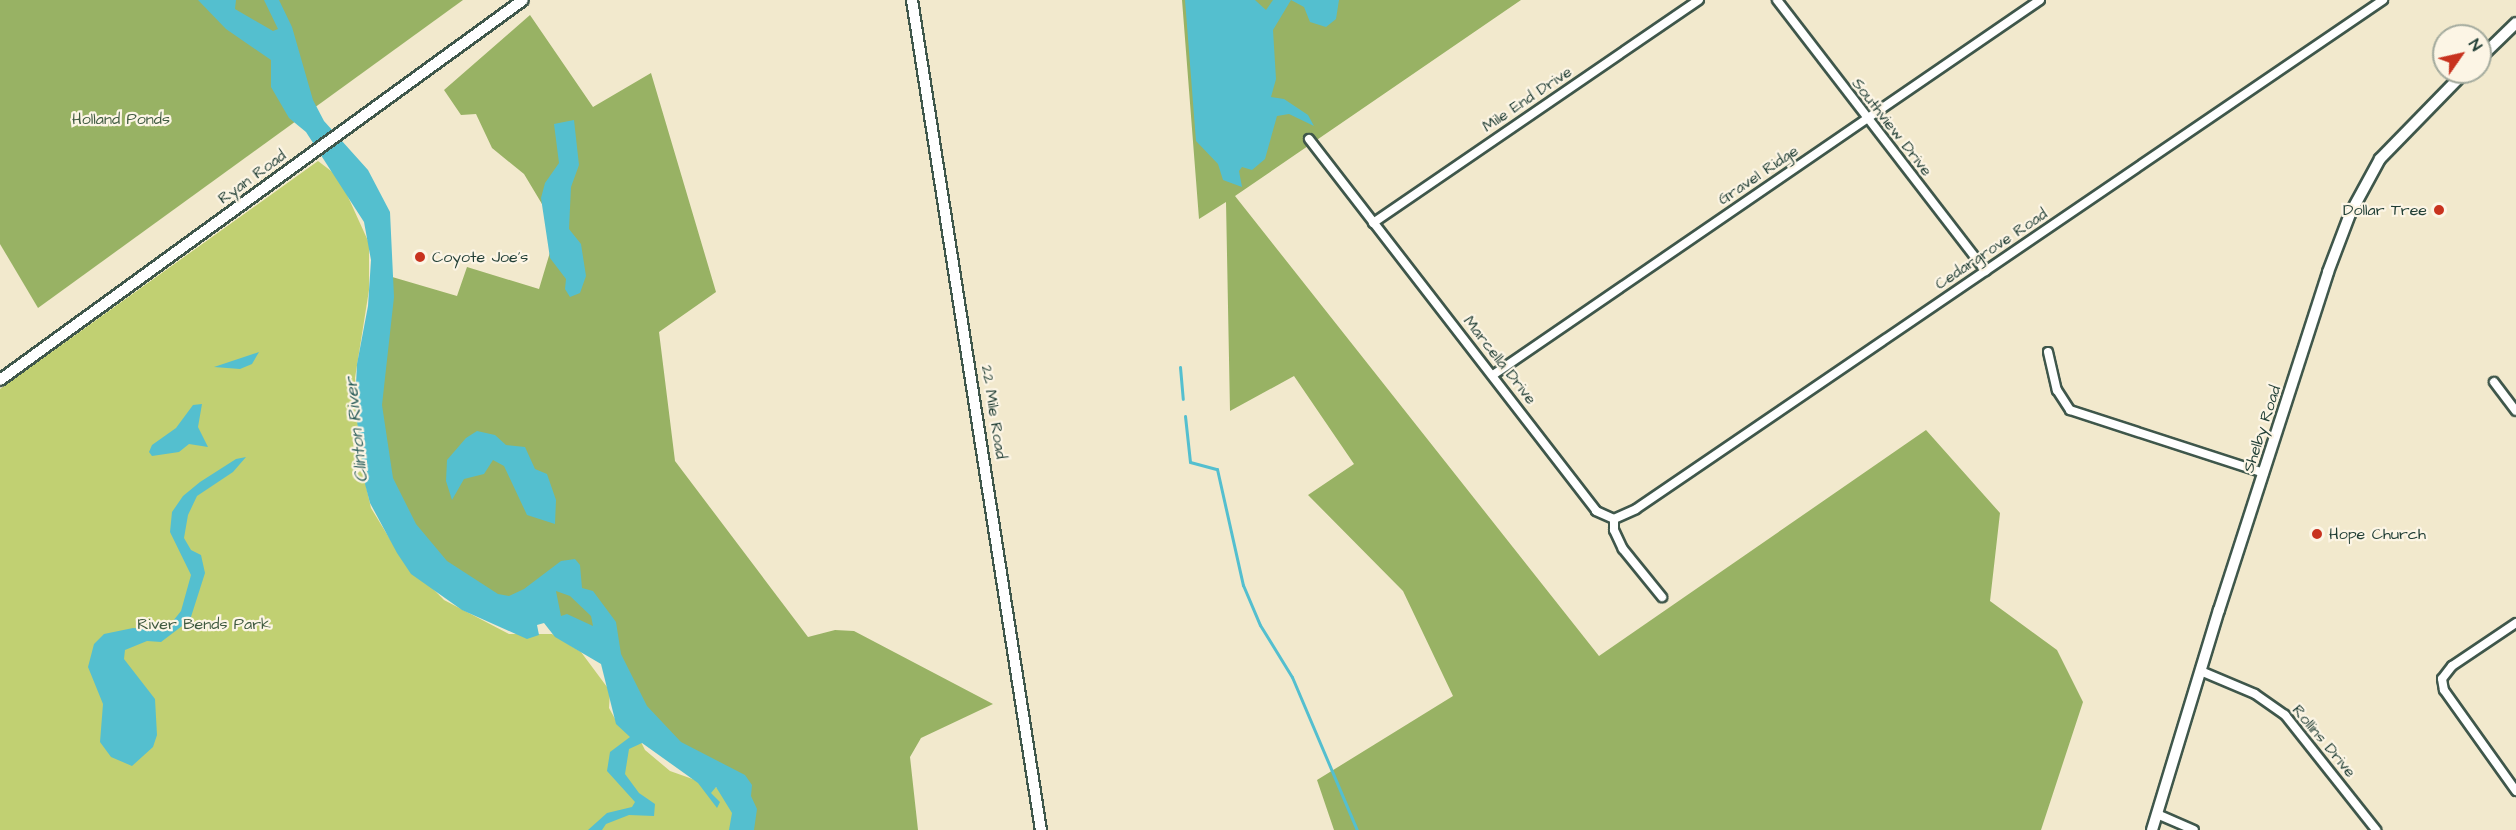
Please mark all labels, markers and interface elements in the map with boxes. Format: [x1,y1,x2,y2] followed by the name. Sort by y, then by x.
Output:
[2432,24,2492,84] north arrow
[2463,35,2487,55] text: N
[1479,62,1575,136] street label: Mile End Drive
[1848,74,1936,180] street label: Southview Drive
[72,109,170,129] park label: Holland Ponds
[1714,141,1802,209] street label: Gravel Ridge
[214,146,290,208] street label: Ryan Road
[2343,200,2427,220] place label: Dollar Tree
[2432,203,2446,217] marker: Dollar Tree
[1931,204,2051,294] street label: Cedargrove Road
[432,247,528,267] place label: Coyote Joe's
[413,250,427,264] marker: Coyote Joe's
[1459,312,1541,408] street label: Marcella Drive
[977,364,1011,460] street label: 22 Mile Road
[341,376,373,484] water label: Clinton River
[2239,383,2285,475] street label: Shelby Road
[2329,524,2426,544] place label: Hope Church
[2310,527,2324,541] marker: Hope Church
[137,614,271,634] park label: River Bends Park
[2288,701,2360,781] street label: Rollins Drive

